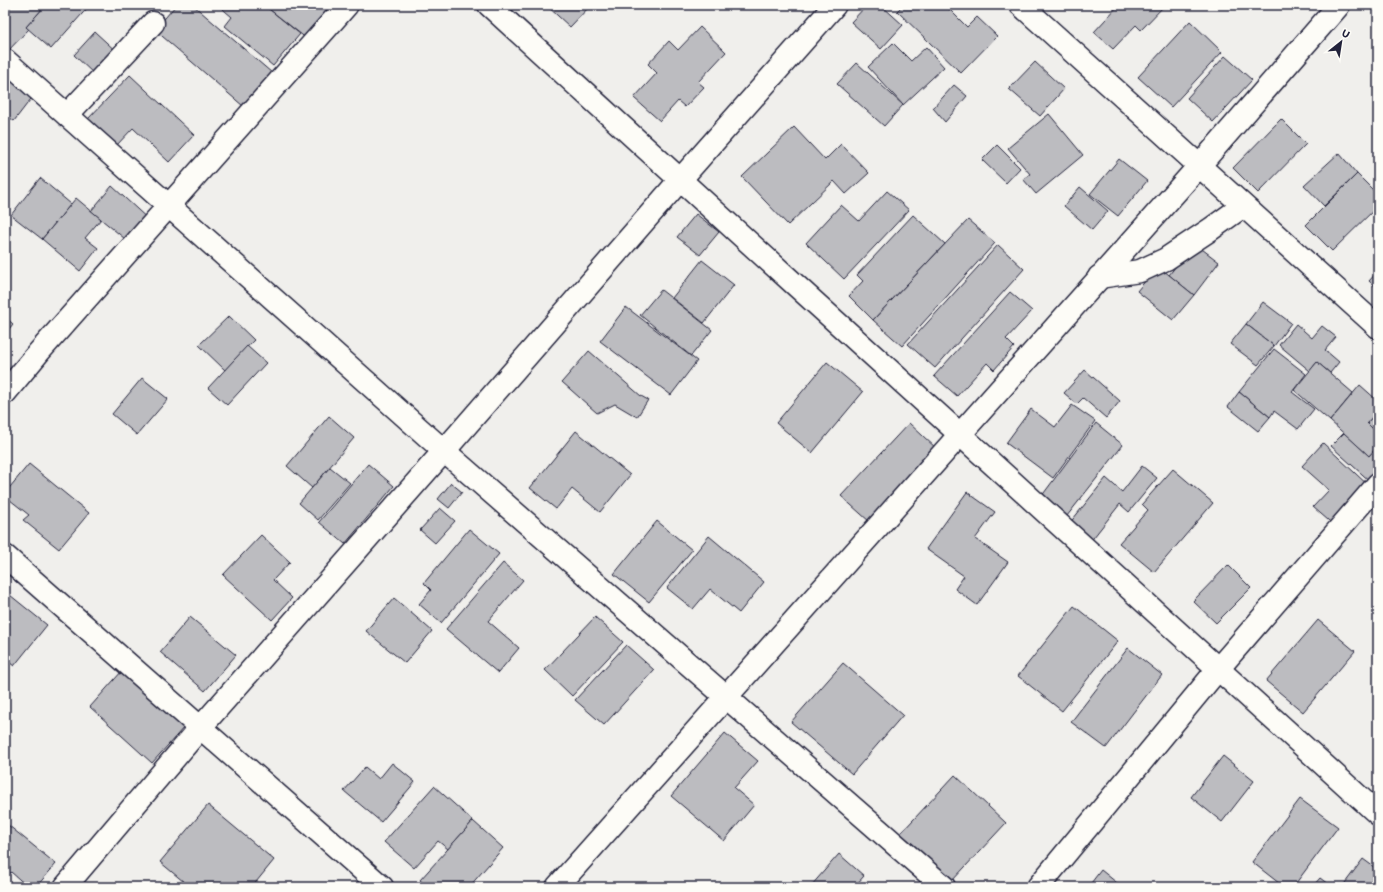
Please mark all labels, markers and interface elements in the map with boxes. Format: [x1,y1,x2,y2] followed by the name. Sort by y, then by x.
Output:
[1321,22,1361,62] north arrow
[1339,26,1352,41] text: U

